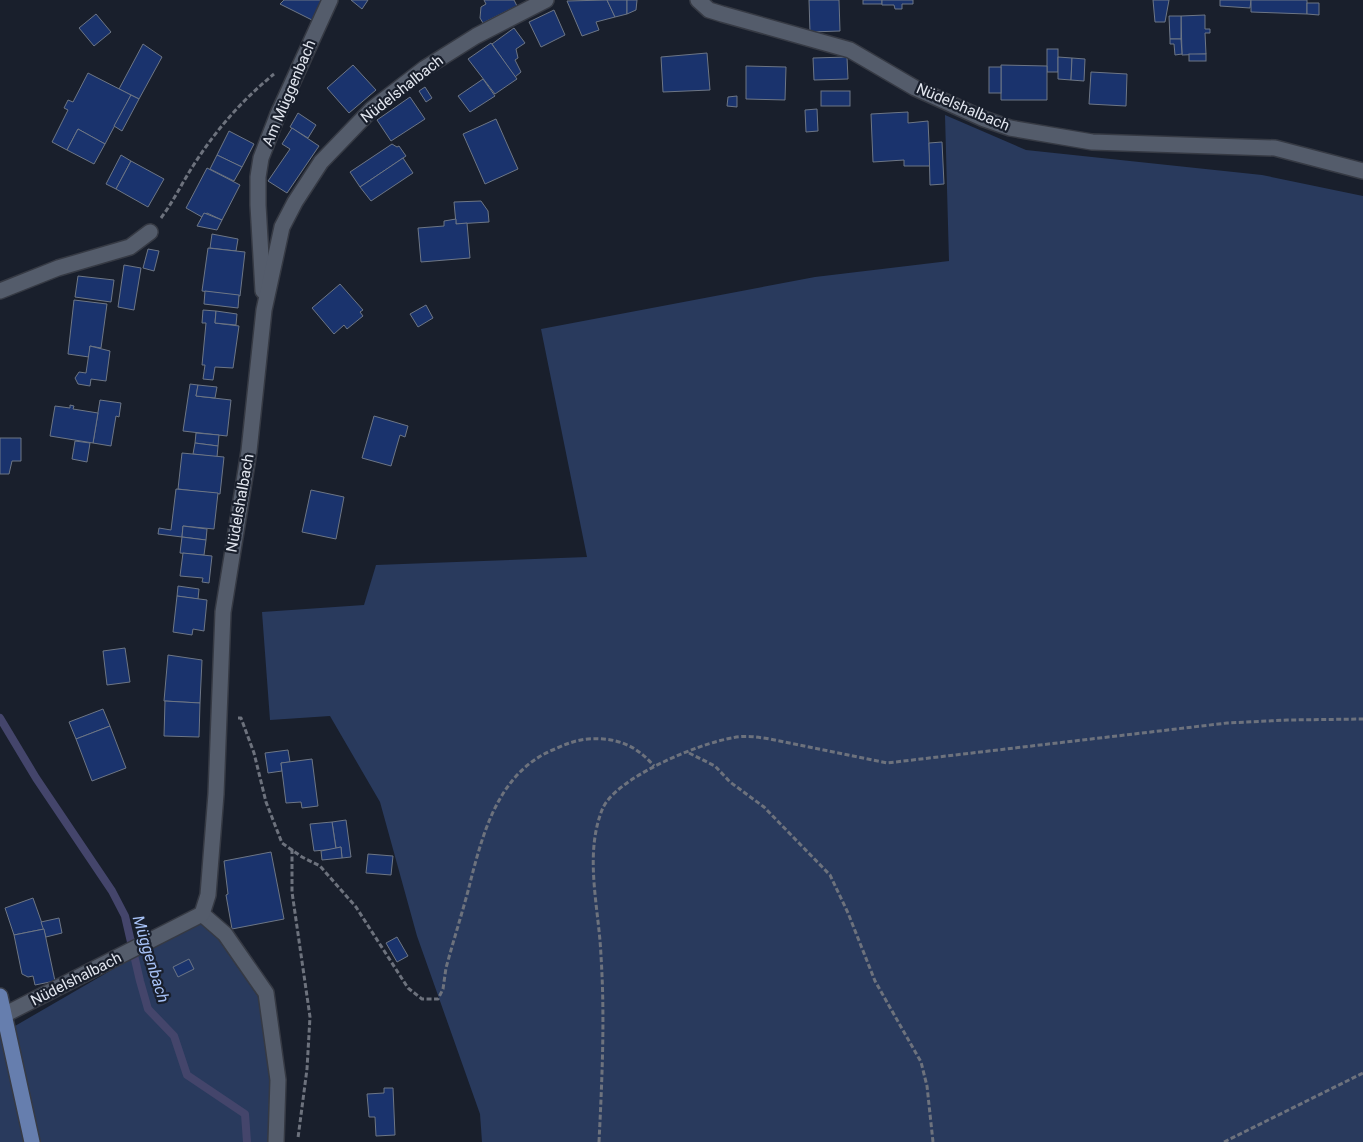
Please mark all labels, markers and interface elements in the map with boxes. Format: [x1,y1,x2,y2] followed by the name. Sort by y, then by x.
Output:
[258,37,320,149] street label: Am Müggenbach
[357,51,447,127] street label: Nüdelshalbach
[914,79,1012,135] street label: Nüdelshalbach
[222,452,258,554] street label: Nüdelshalbach
[129,913,173,1005] water label: Müggenbach
[28,948,124,1010] street label: Nüdelshalbach

